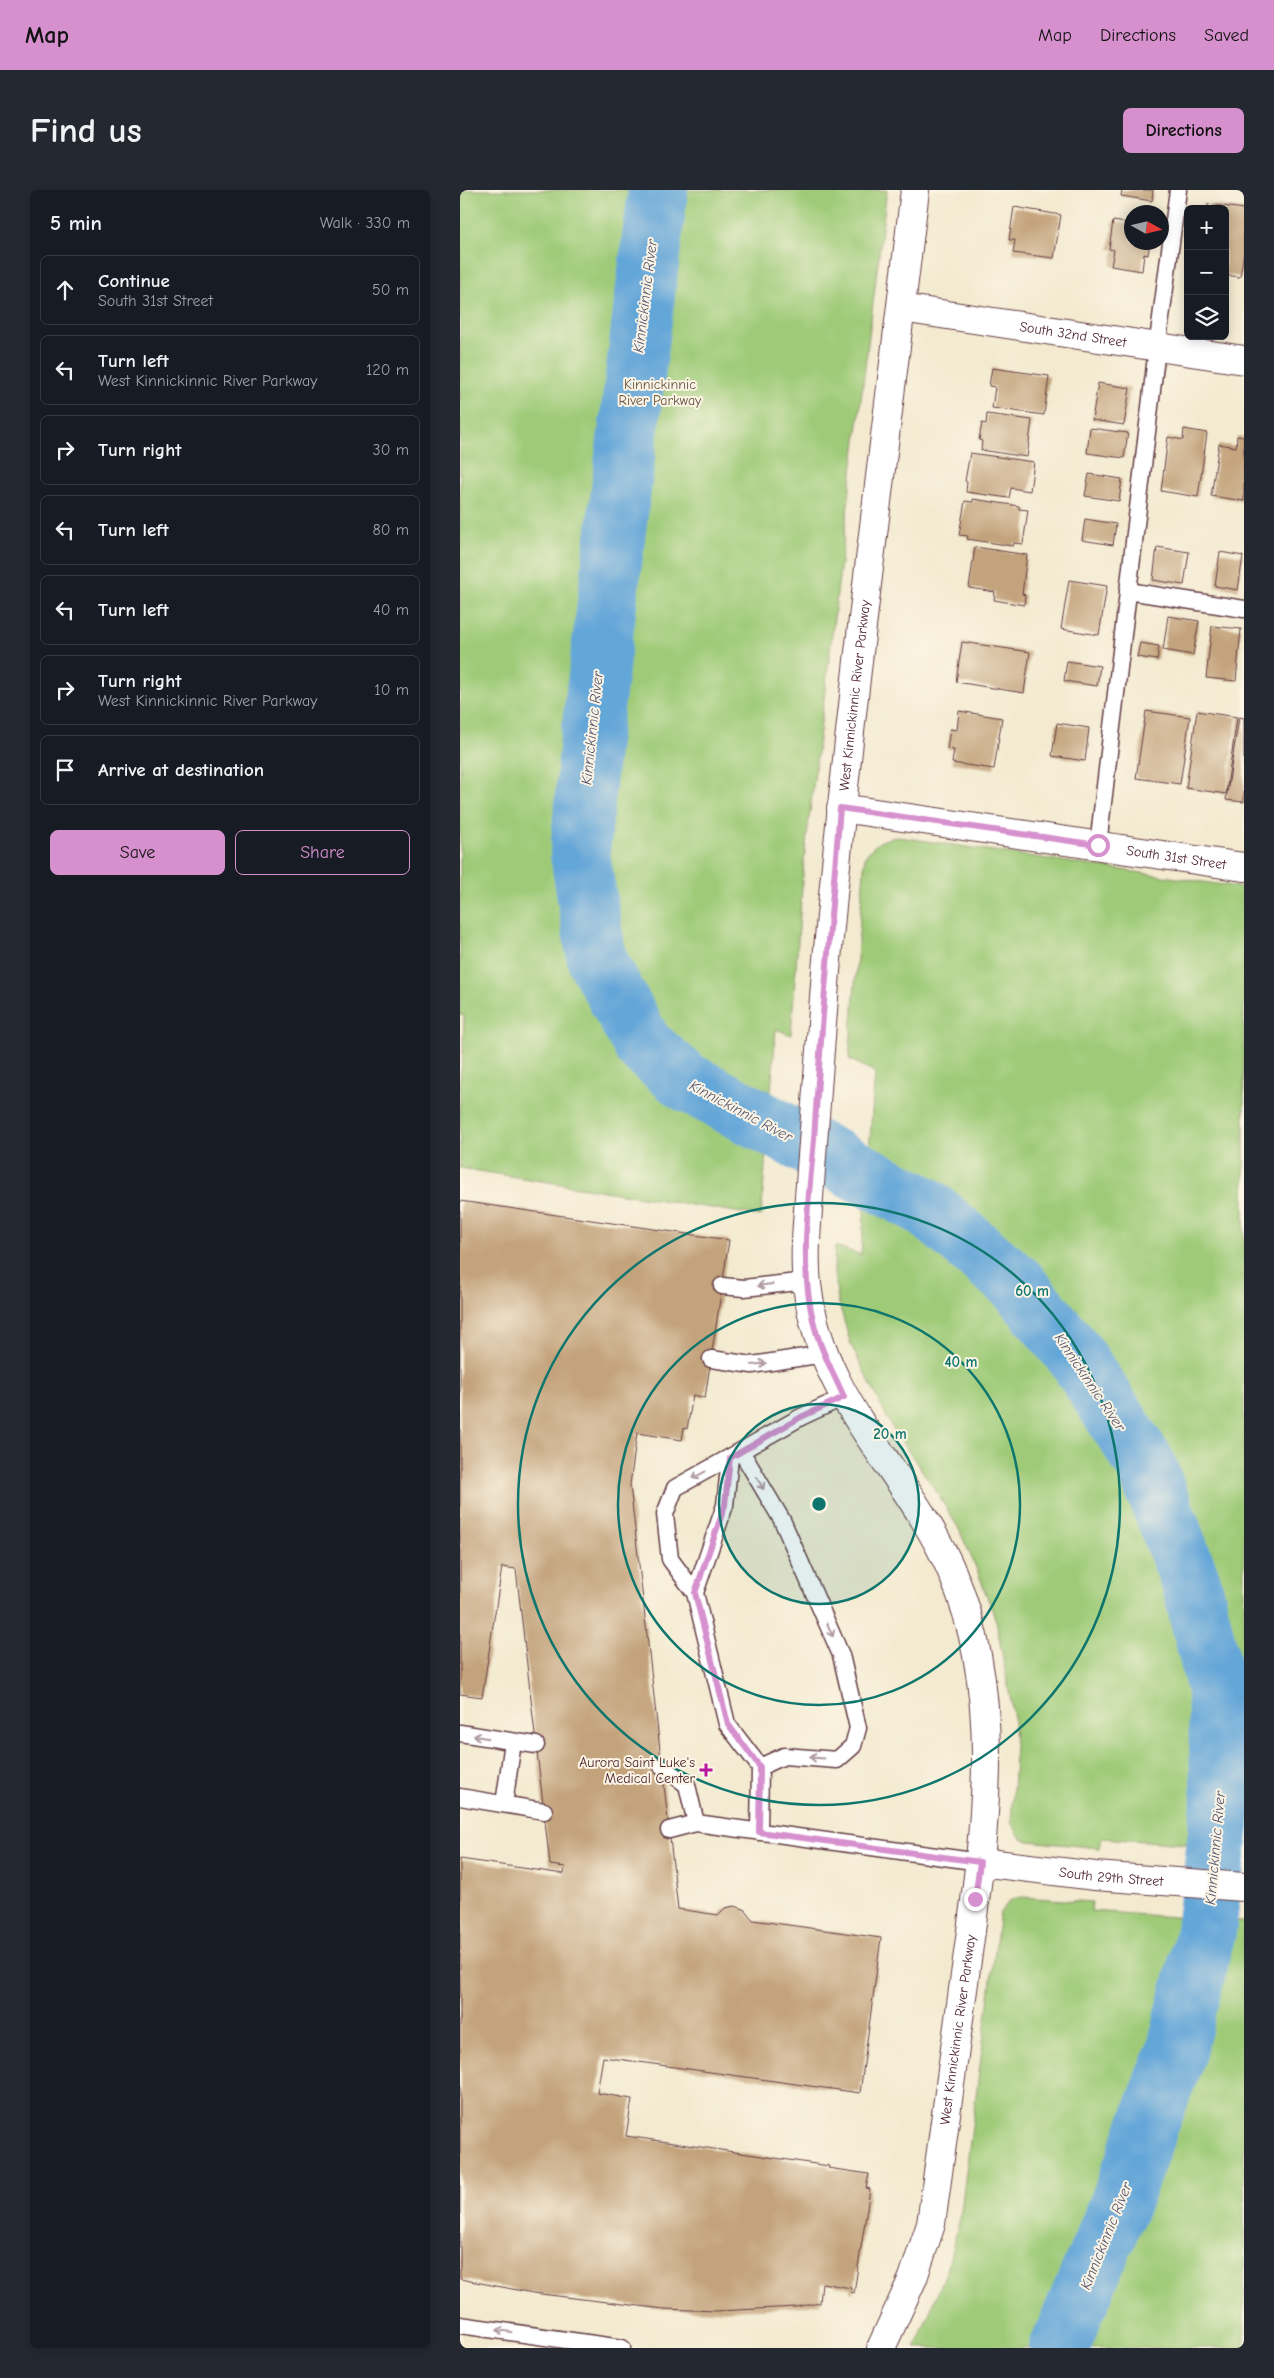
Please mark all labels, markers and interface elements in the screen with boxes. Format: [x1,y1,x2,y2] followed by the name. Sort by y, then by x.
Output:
[25,21,69,49] text: Map
[1038,25,1072,46] text: Map
[1100,25,1176,46] text: Directions
[1204,25,1249,46] text: Saved
[1123,108,1244,153] button: Directions
[30,110,142,151] text: Find us
[1124,205,1169,250] north arrow
[1184,205,1229,340] map controls
[1184,205,1229,250] button: +
[50,211,102,235] text: 5 min
[320,214,410,232] text: Walk · 330 m
[629,237,661,354] water label: Kinnickinnic River
[1184,250,1229,295] button: −
[98,270,170,292] text: Continue
[51,276,79,304] icon: ahead
[372,281,409,299] text: 50 m
[98,292,213,310] text: South 31st Street
[1184,295,1229,340] button: layers
[1018,318,1129,351] street label: South 32nd Street
[98,350,169,372] text: Turn left
[51,356,79,384] icon: left
[366,361,409,379] text: 120 m
[98,372,317,390] text: West Kinnickinnic River Parkway
[619,376,702,409] park label: Kinnickinnic River Parkway
[51,436,79,464] icon: right
[98,439,182,461] text: Turn right
[373,441,409,459] text: 30 m
[51,516,79,544] icon: left
[98,519,169,541] text: Turn left
[372,521,409,539] text: 80 m
[51,596,79,624] icon: left
[835,598,874,792] street label: West Kinnickinnic River Parkway
[98,599,169,621] text: Turn left
[373,601,409,619] text: 40 m
[577,669,607,786] water label: Kinnickinnic River
[98,670,182,692] text: Turn right
[51,676,79,704] icon: right
[374,681,409,699] text: 10 m
[98,692,317,710] text: West Kinnickinnic River Parkway
[51,756,79,784] icon: arrive
[98,759,264,781] text: Arrive at destination
[50,830,225,875] button: Save
[235,830,410,875] button: Share
[1087,834,1110,857] route start
[1125,841,1228,873] street label: South 31st Street
[686,1076,797,1146] water label: Kinnickinnic River
[757,1280,773,1290] one-way arrow
[1015,1282,1049,1300] text: 60 m
[1051,1330,1130,1435] water label: Kinnickinnic River
[945,1353,978,1371] text: 40 m
[751,1358,767,1368] one-way arrow
[873,1425,907,1443] text: 20 m
[691,1470,706,1480] one-way arrow
[755,1476,765,1490] one-way arrow
[810,1495,828,1513] centre of rings
[825,1622,835,1637] one-way arrow
[473,1731,489,1741] one-way arrow
[809,1753,825,1763] one-way arrow
[579,1754,695,1787] place label: Aurora Saint Luke's Medical Center
[699,1763,713,1777] marker: Aurora Saint Luke's Medical Center
[1201,1789,1229,1906] water label: Kinnickinnic River
[1058,1863,1165,1890] street label: South 29th Street
[964,1888,987,1911] route end
[936,1933,979,2126] street label: West Kinnickinnic River Parkway
[1076,2179,1136,2292] water label: Kinnickinnic River
[497,2325,513,2335] one-way arrow

